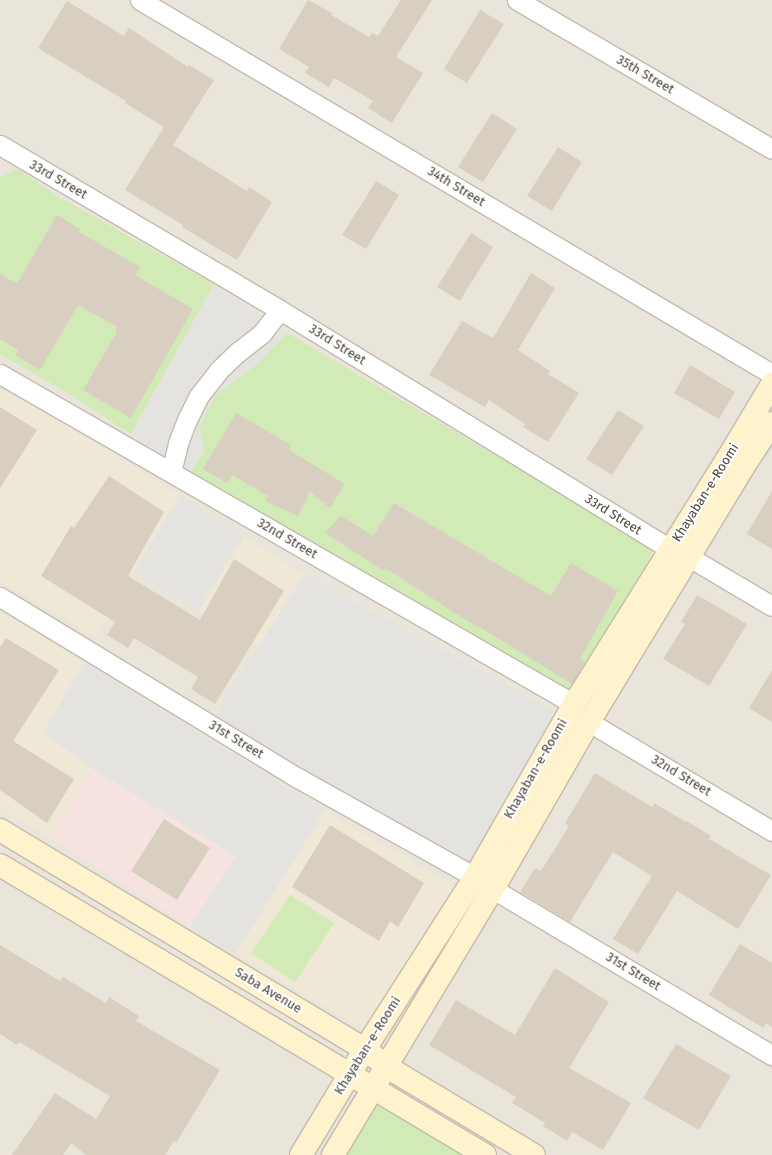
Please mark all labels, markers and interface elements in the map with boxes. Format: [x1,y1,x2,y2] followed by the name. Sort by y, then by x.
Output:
[613,52,677,98] street label: 35th Street
[26,157,90,203] street label: 33rd Street
[424,164,488,210] street label: 34th Street
[306,321,368,369] street label: 33rd Street
[669,441,743,545] street label: Khayaban-e-Roomi
[582,491,644,539] street label: 33rd Street
[254,516,320,562] street label: 32nd Street
[501,716,571,822] street label: Khayaban-e-Roomi
[206,718,266,762] street label: 31st Street
[648,752,714,800] street label: 32nd Street
[603,950,663,994] street label: 31st Street
[232,965,304,1017] street label: Saba Avenue
[331,994,405,1098] street label: Khayaban-e-Roomi

